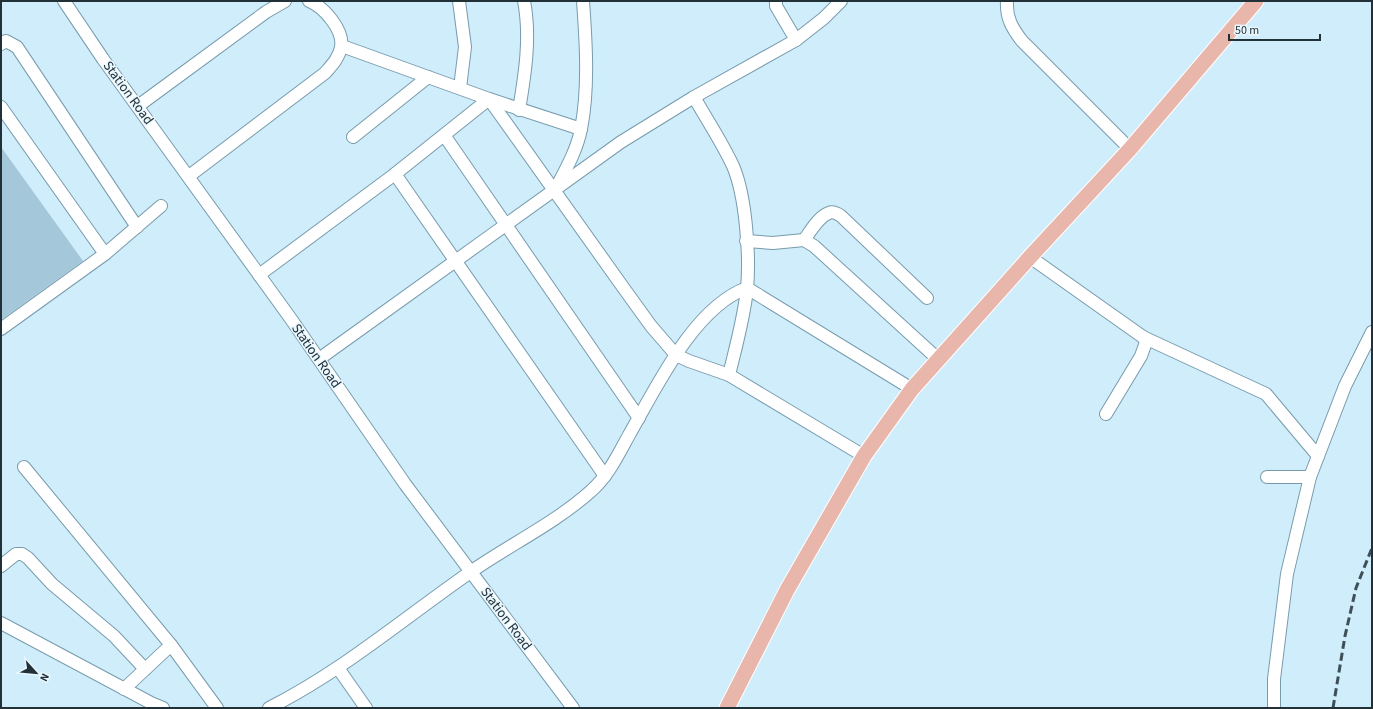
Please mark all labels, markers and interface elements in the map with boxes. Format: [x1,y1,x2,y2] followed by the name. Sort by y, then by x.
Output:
[1229,16,1320,42] scale bar
[1235,22,1259,39] text: 50 m
[98,57,158,129] street label: Station Road
[286,320,346,392] street label: Station Road
[476,583,536,655] street label: Station Road
[16,653,56,693] north arrow
[36,671,53,684] text: N

